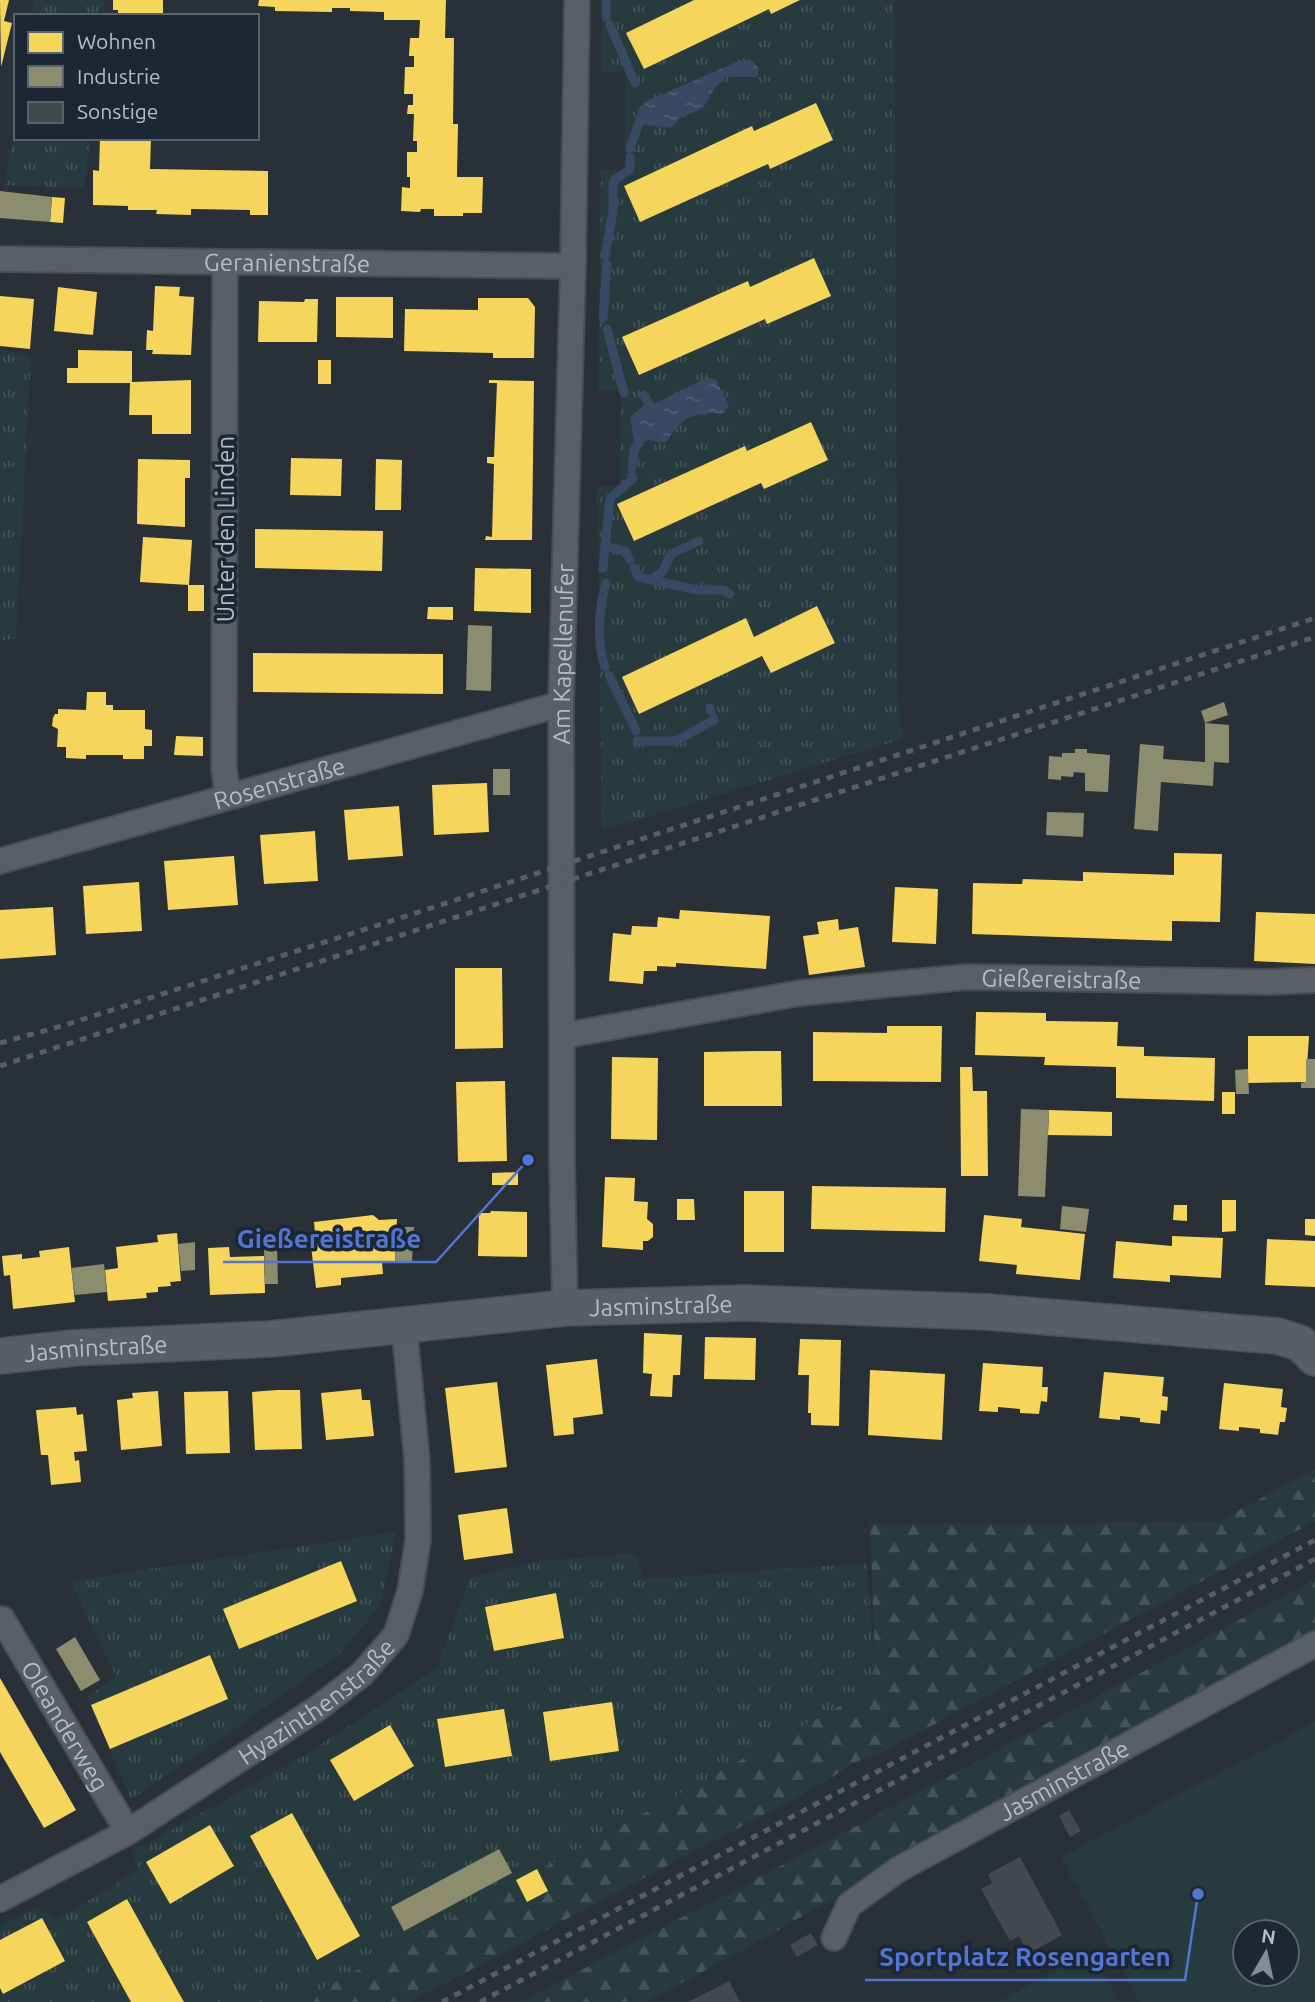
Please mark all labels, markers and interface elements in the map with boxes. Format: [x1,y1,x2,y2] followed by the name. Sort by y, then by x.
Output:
[14,14,259,140] legend
[77,29,156,53] text: Wohnen
[77,64,161,88] text: Industrie
[77,99,158,123] text: Sonstige
[204,248,370,277] street label: Geranienstraße
[212,436,239,622] street label: Unter den Linden
[547,563,578,744] street label: Am Kapellenufer
[210,752,348,814] street label: Rosenstraße
[981,964,1142,993] street label: Gießereistraße
[223,1215,436,1262] callout: Gießereistraße
[237,1224,421,1253] text: Gießereistraße
[588,1290,733,1321] street label: Jasminstraße
[22,1330,168,1367] street label: Jasminstraße
[233,1633,400,1770] street label: Hyazinthenstraße
[16,1656,114,1796] street label: Oleanderweg
[994,1734,1133,1826] street label: Jasminstraße
[1231,1918,1301,1988] north arrow
[1260,1924,1277,1948] text: N
[865,1933,1185,1980] callout: Sportplatz Rosengarten
[879,1942,1171,1971] text: Sportplatz Rosengarten

